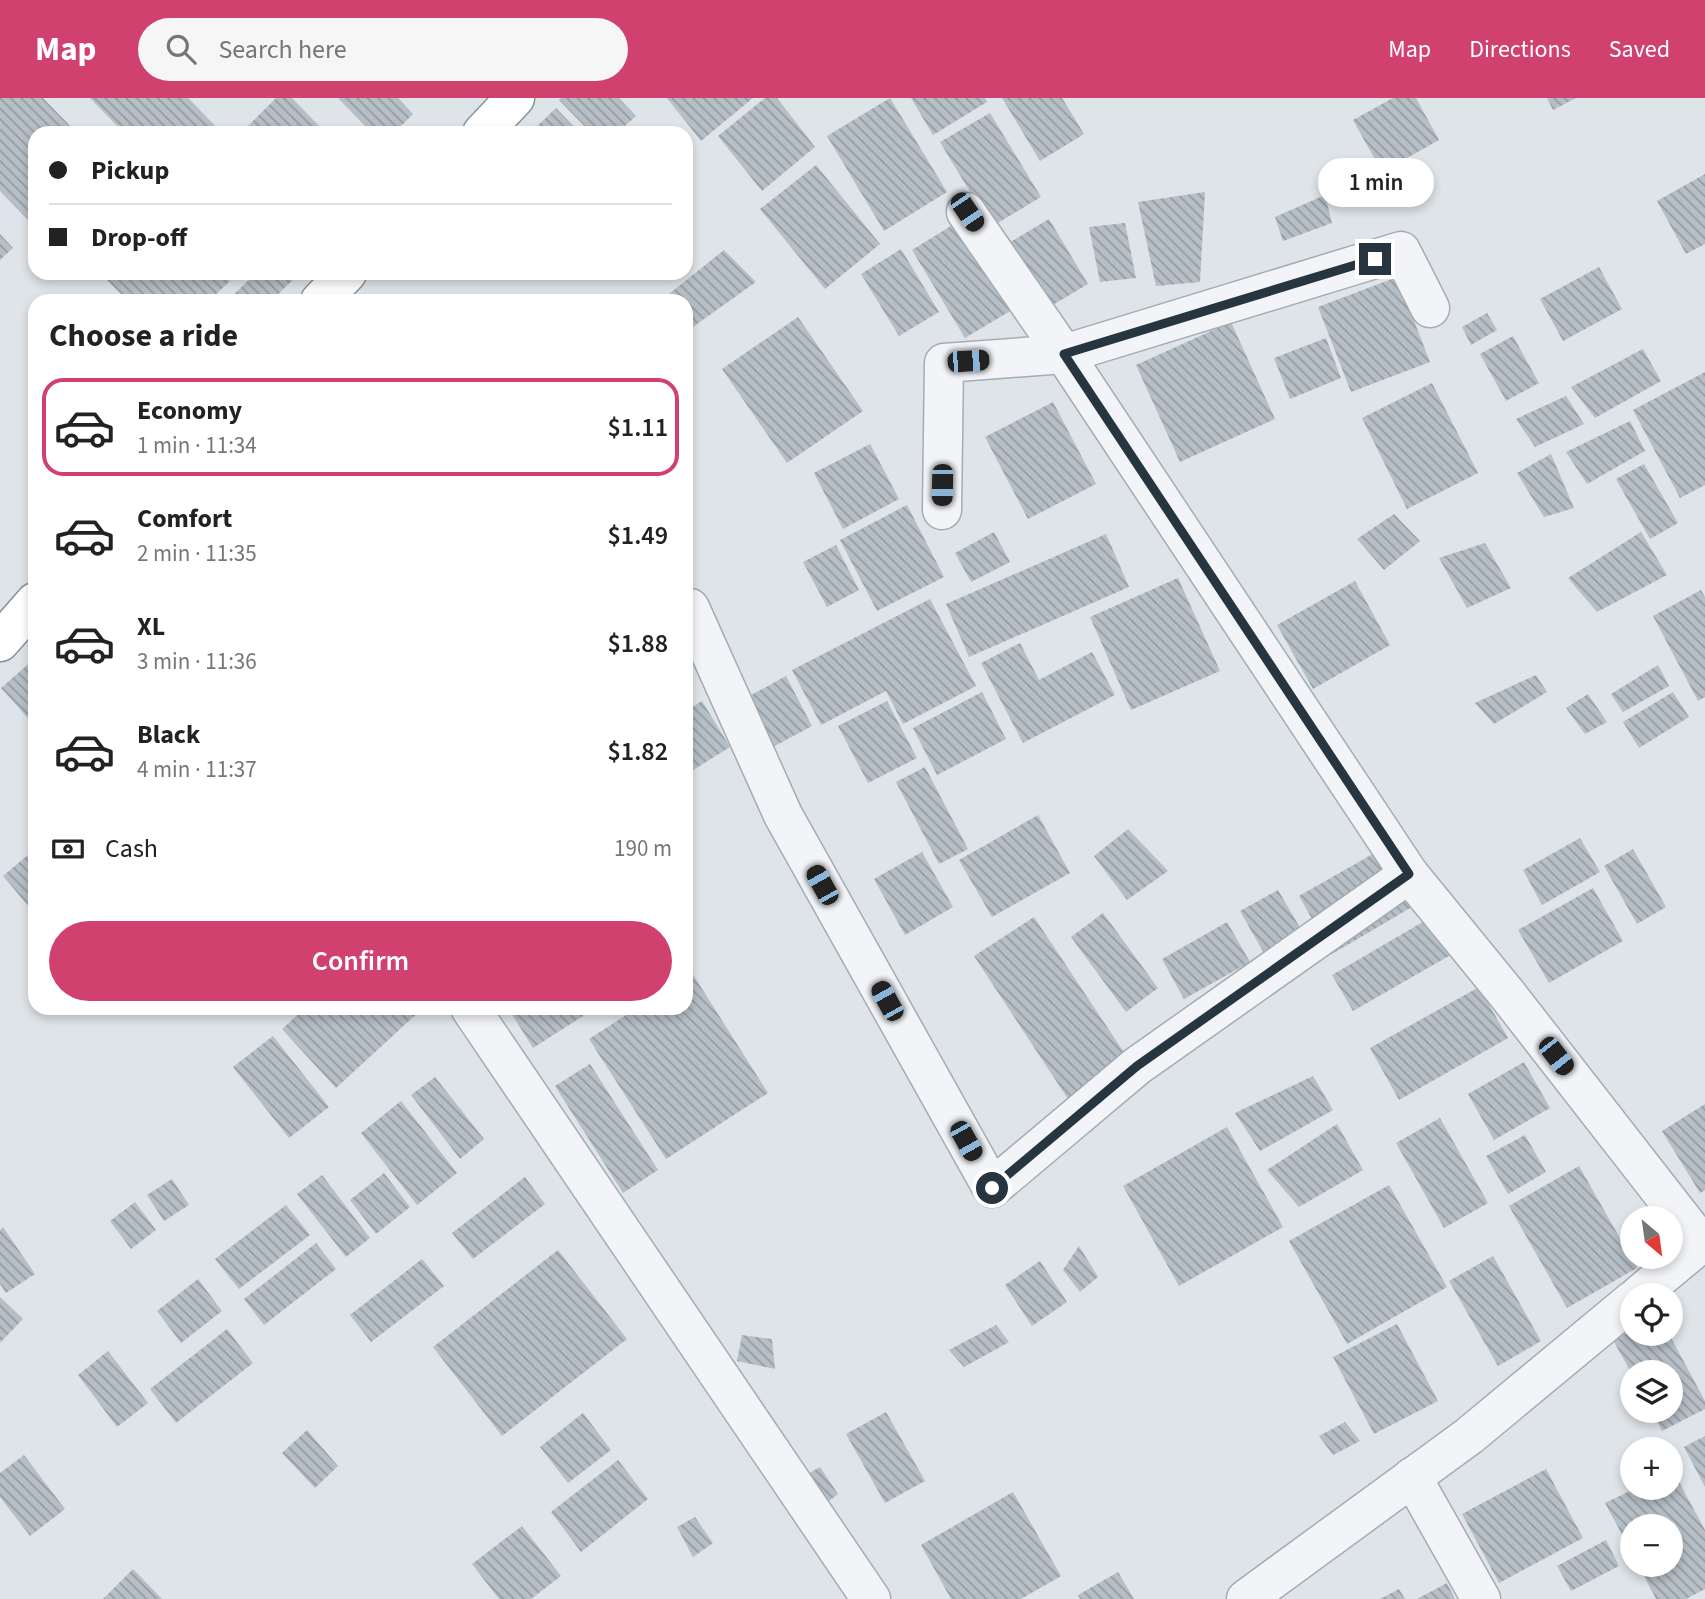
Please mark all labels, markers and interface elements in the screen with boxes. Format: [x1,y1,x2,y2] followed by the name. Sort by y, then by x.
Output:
[138,18,628,81] search box
[35,26,96,73] text: Map
[162,30,200,68] icon: search
[218,31,347,68] text: Search here
[1388,32,1431,67] text: Map
[1469,32,1571,67] text: Directions
[1609,32,1670,67] text: Saved
[91,152,169,189] text: Pickup
[1317,158,1433,206] callout: 1 min
[1349,166,1403,199] text: 1 min
[947,189,988,235] car
[91,219,187,256] text: Drop-off
[1359,243,1391,275] route end
[49,313,238,359] text: Choose a ride
[947,349,990,373] car
[137,392,242,429] text: Economy
[53,396,116,459] icon: car
[607,409,668,446] text: $1.11
[137,429,257,462] text: 1 min · 11:34
[932,464,953,506] car
[137,500,232,537] text: Comfort
[53,504,116,567] icon: car
[607,517,668,554] text: $1.49
[137,537,257,570] text: 2 min · 11:35
[137,608,165,645] text: XL
[53,612,116,675] icon: car
[607,625,668,662] text: $1.88
[137,645,257,678] text: 3 min · 11:36
[137,716,200,753] text: Black
[53,720,116,783] icon: car
[607,733,668,770] text: $1.82
[137,753,257,786] text: 4 min · 11:37
[49,830,87,868] icon: cash
[105,830,158,867] text: Cash
[614,832,672,865] text: 190 m
[803,862,842,908] car
[49,921,672,1001] button: Confirm
[868,978,907,1024] car
[1535,1033,1578,1079] car
[947,1118,986,1164] car
[976,1172,1008,1204] route start
[1620,1206,1684,1269] north arrow
[1620,1206,1683,1577] map controls
[1620,1283,1683,1346] button: locate
[1620,1360,1683,1423] button: layers
[1620,1437,1683,1500] button: +
[1620,1514,1683,1577] button: −

